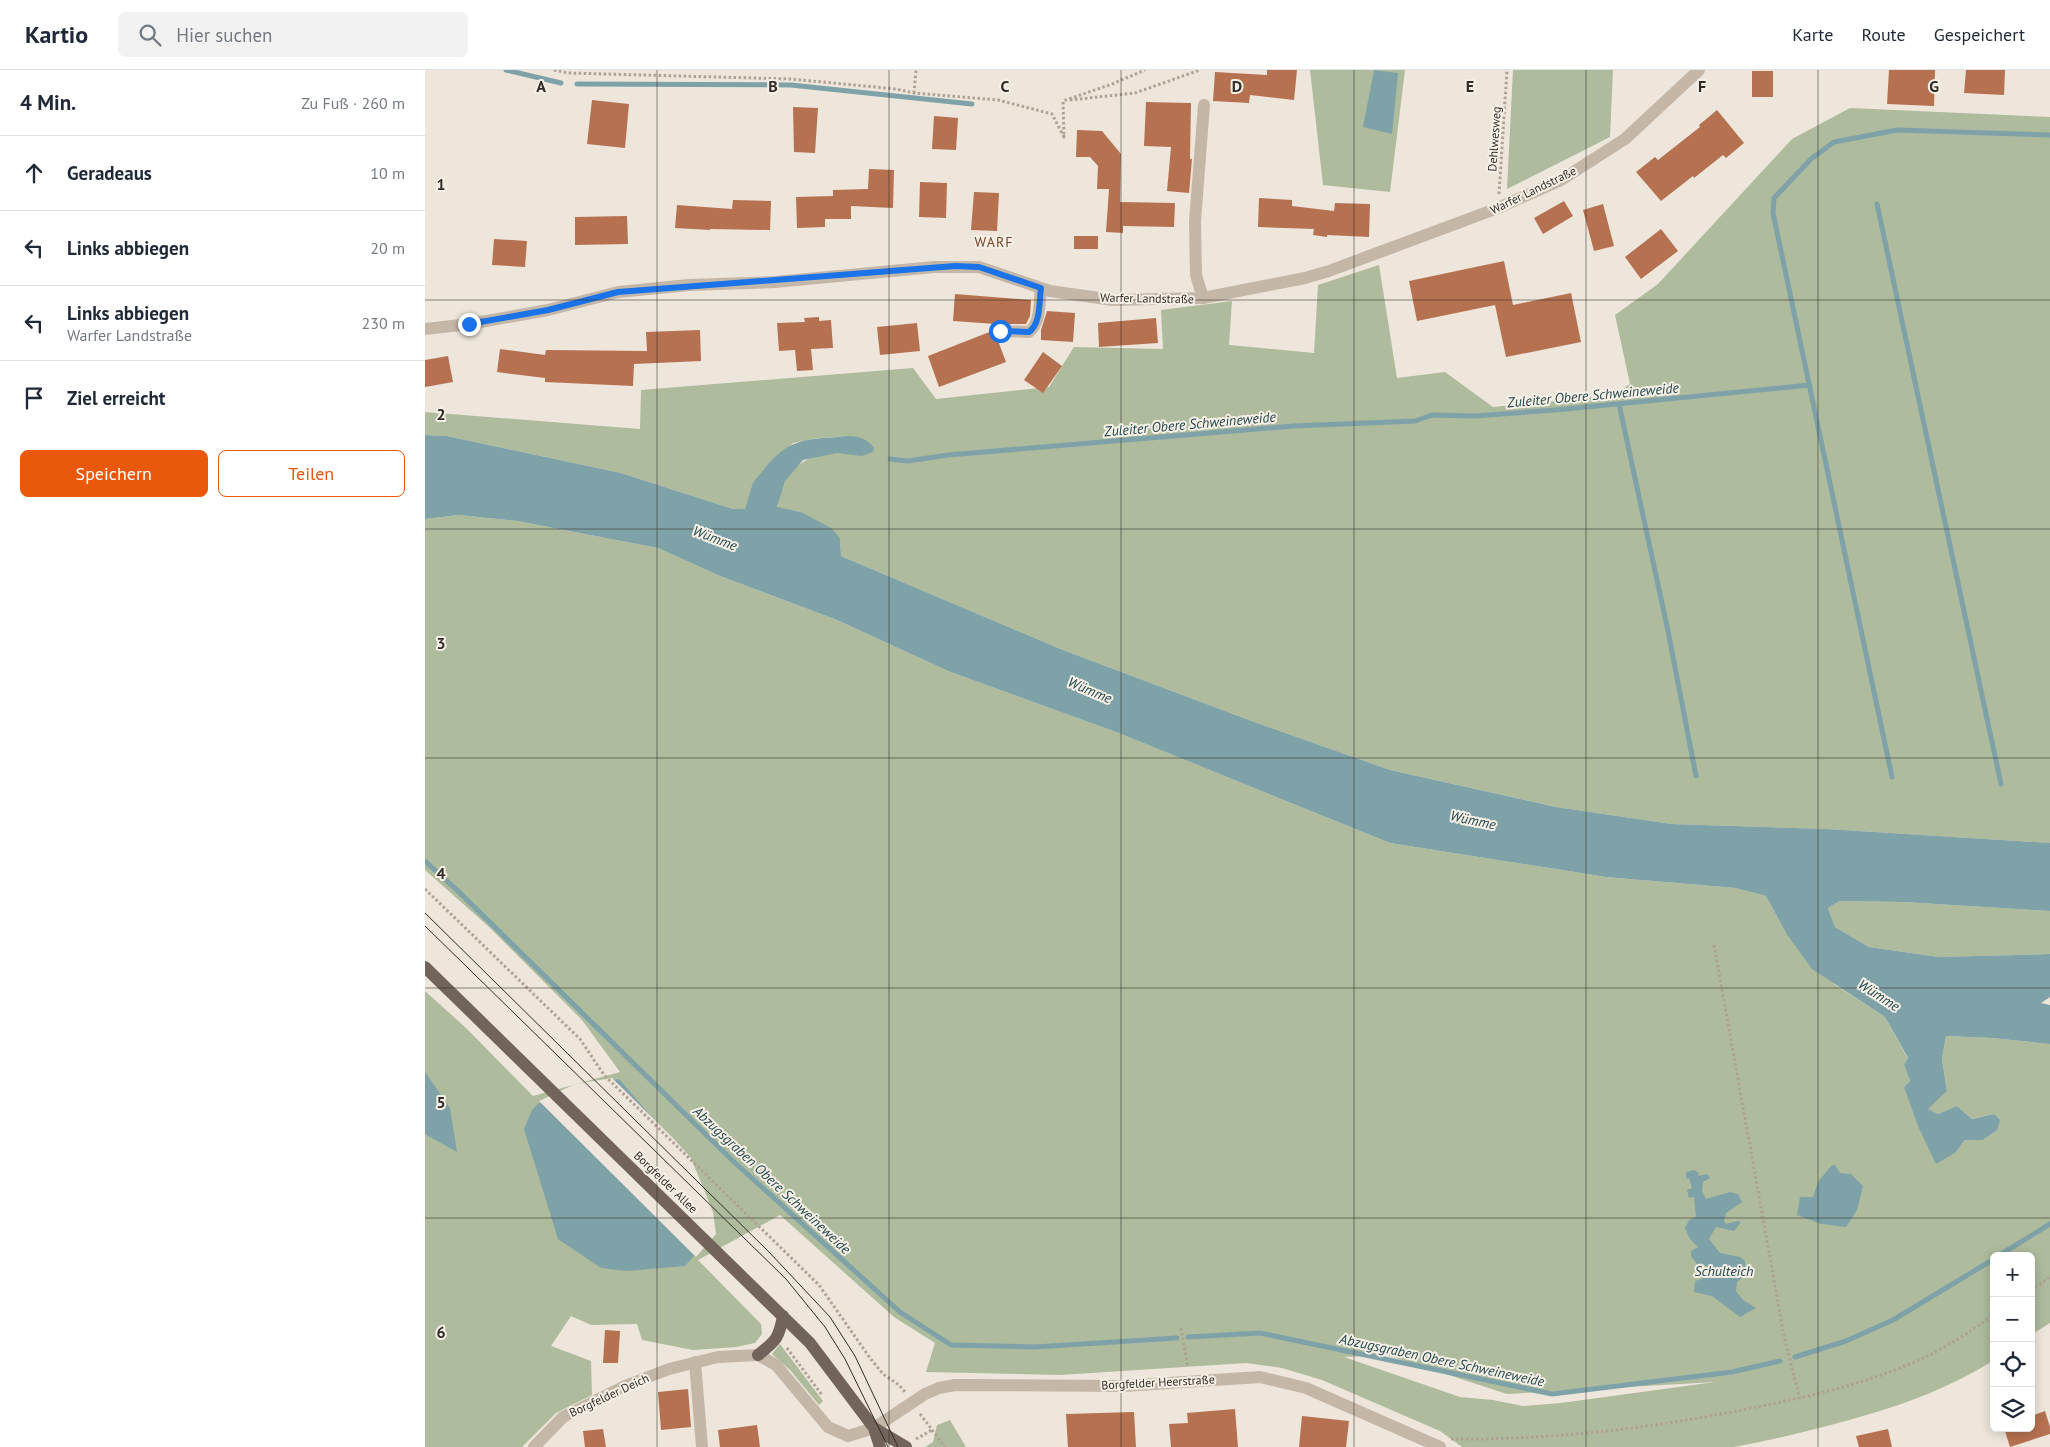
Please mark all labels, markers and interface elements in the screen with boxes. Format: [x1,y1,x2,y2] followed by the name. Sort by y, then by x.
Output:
[118,12,468,57] search box
[25,19,88,50] text: Kartio
[136,21,164,49] icon: search
[176,23,272,47] text: Hier suchen
[1792,23,1833,46] text: Karte
[1861,23,1906,46] text: Route
[1934,23,2025,46] text: Gespeichert
[536,76,546,96] text: A
[768,76,778,96] text: B
[1001,76,1010,96] text: C
[1232,76,1242,96] text: D
[1466,76,1474,96] text: E
[1698,76,1706,96] text: F
[1929,76,1939,96] text: G
[20,89,76,116] text: 4 Min.
[301,93,405,113] text: Zu Fuß · 260 m
[1484,106,1504,172] street label: Dehlwesweg
[20,159,48,187] icon: ahead
[67,161,152,185] text: Geradeaus
[370,163,405,183] text: 10 m
[1488,163,1578,217] street label: Warfer Landstraße
[436,174,446,194] text: 1
[975,233,1013,251] district label: WARF
[20,234,48,262] icon: left
[67,236,189,260] text: Links abbiegen
[370,238,405,258] text: 20 m
[1100,290,1194,306] street label: Warfer Landstraße
[67,301,189,325] text: Links abbiegen
[20,309,48,337] icon: left
[362,313,405,333] text: 230 m
[458,313,481,336] route end
[989,320,1012,343] route start
[67,325,192,345] text: Warfer Landstraße
[1505,378,1680,412] water label: Zuleiter Obere Schweineweide
[20,384,48,412] icon: arrive
[67,386,165,410] text: Ziel erreicht
[436,404,446,424] text: 2
[1102,407,1277,441] water label: Zuleiter Obere Schweineweide
[20,450,208,497] button: Speichern
[218,450,405,497] button: Teilen
[690,521,740,555] water label: Wümme
[436,633,446,653] text: 3
[1065,673,1115,707] water label: Wümme
[1449,806,1498,834] water label: Wümme
[436,863,446,883] text: 4
[1855,975,1904,1015] water label: Wümme
[436,1092,446,1112] text: 5
[689,1101,855,1258] water label: Abzugsgraben Obere Schweineweide
[631,1148,701,1216] street label: Borgfelder Allee
[1990,1252,2035,1432] map controls
[1990,1252,2035,1297] button: +
[1694,1262,1754,1280] water label: Schulteich
[1990,1297,2035,1342] button: −
[436,1322,446,1342] text: 6
[1337,1329,1547,1391] water label: Abzugsgraben Obere Schweineweide
[1990,1342,2035,1387] button: locate
[567,1370,651,1420] street label: Borgfelder Deich
[1101,1372,1215,1392] street label: Borgfelder Heerstraße
[1990,1387,2035,1432] button: layers

